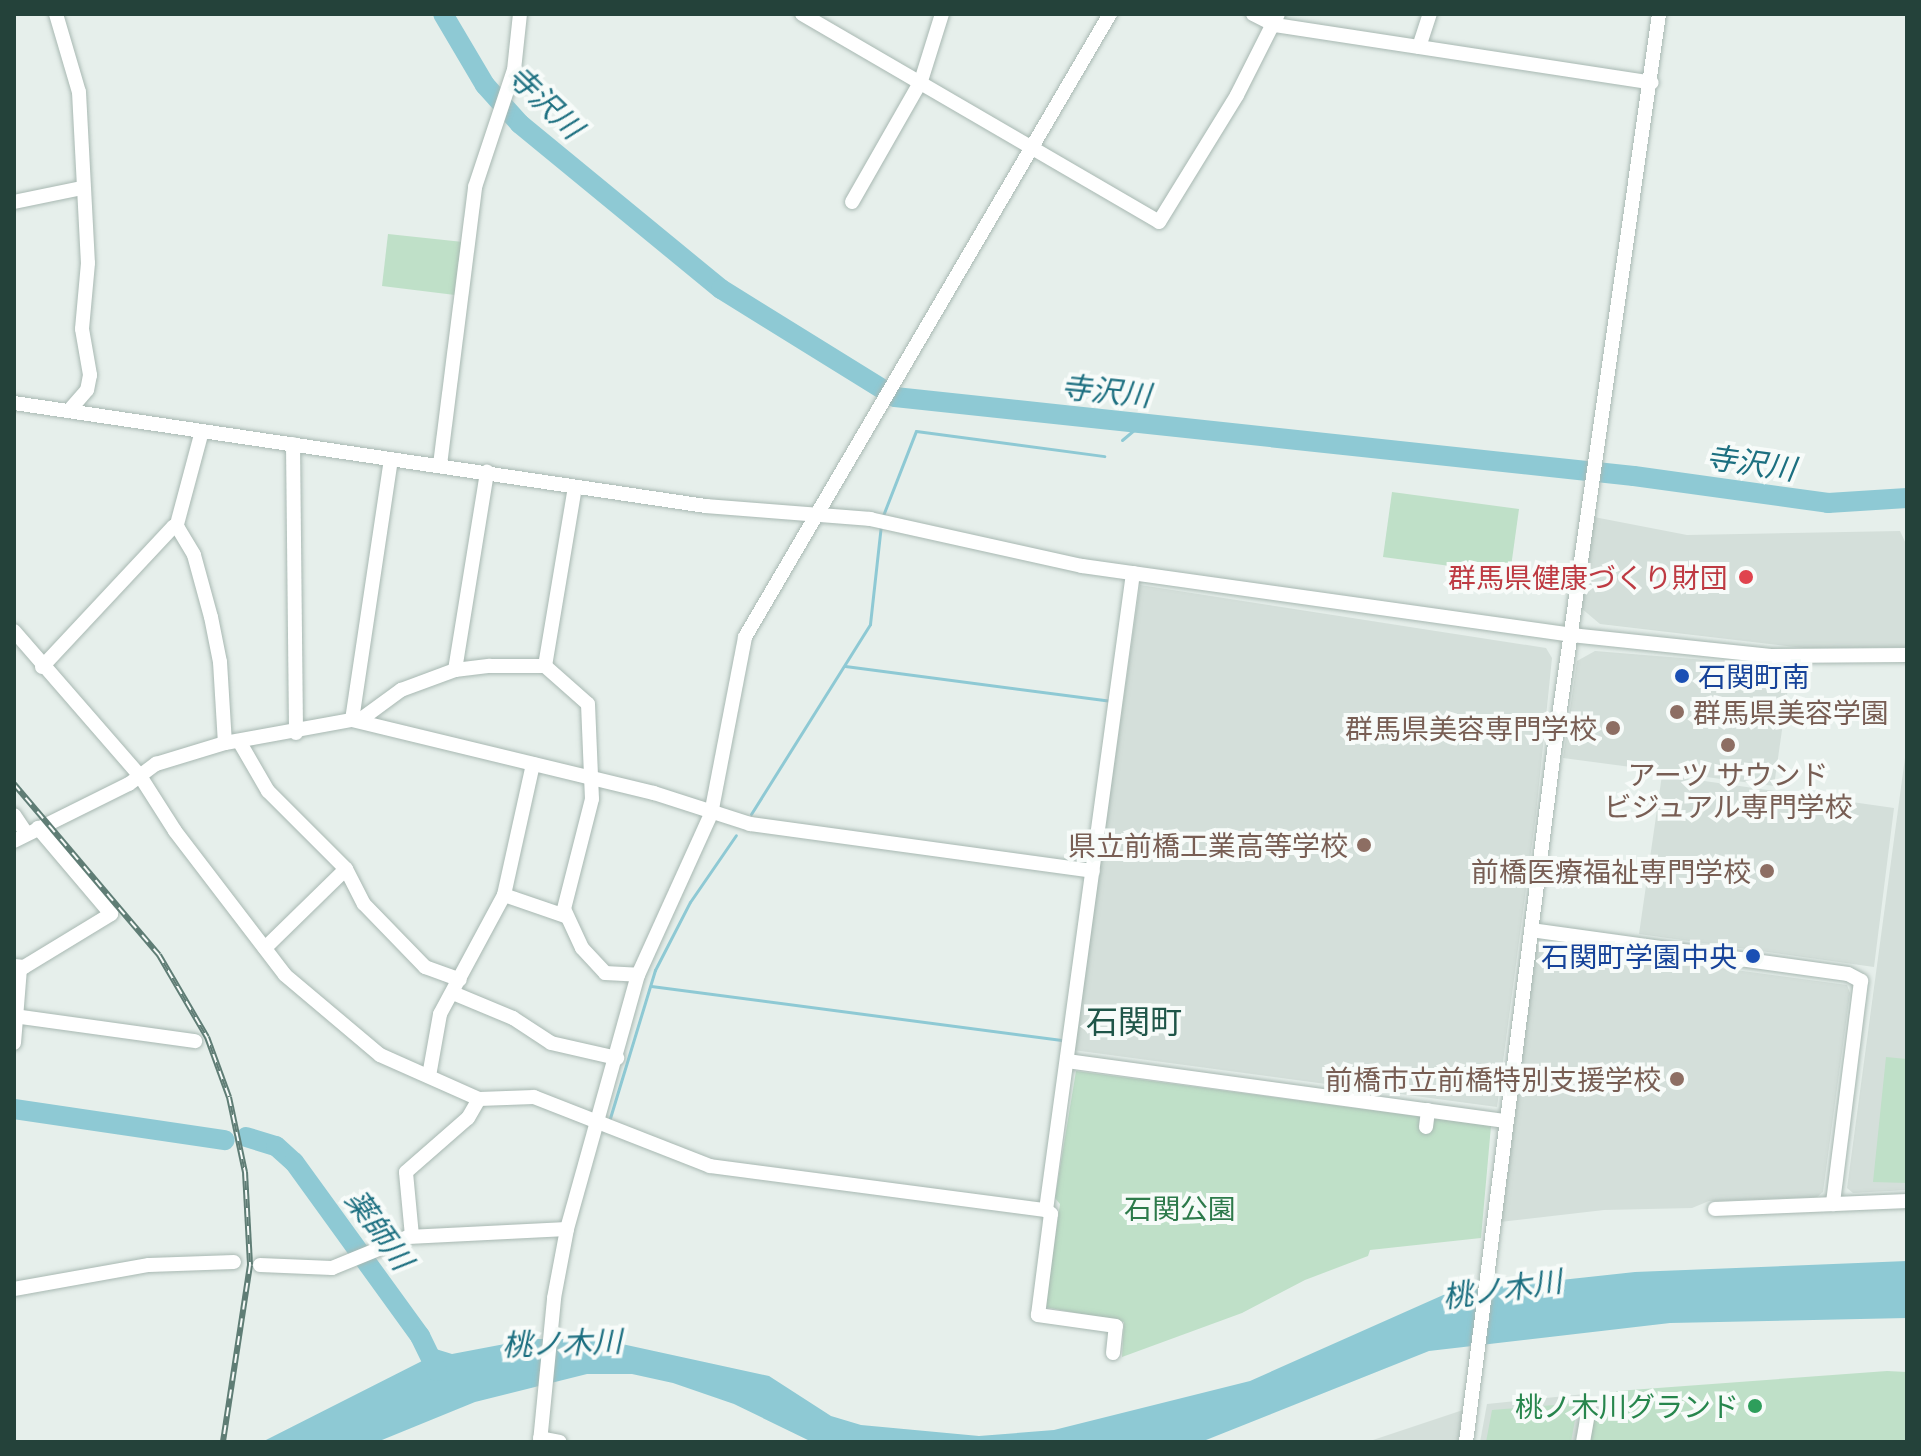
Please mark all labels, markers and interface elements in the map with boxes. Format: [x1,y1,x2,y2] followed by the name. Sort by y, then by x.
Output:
[501,57,591,145] water label: 寺沢川
[1059,367,1153,413] water label: 寺沢川
[1704,438,1798,486] water label: 寺沢川
[1448,560,1728,594] place label: 群馬県健康づくり財団
[1735,566,1757,588] marker: 群馬県健康づくり財団
[1698,659,1810,693] place label: 石関町南
[1673,667,1691,685] marker: 石関町南
[1693,695,1889,729] place label: 群馬県美容学園
[1668,703,1686,721] marker: 群馬県美容学園
[1345,711,1597,745] place label: 群馬県美容専門学校
[1604,719,1622,737] marker: 群馬県美容専門学校
[1719,736,1737,754] marker: アーツ サウンド ビジュアル専門学校
[1602,757,1854,823] place label: アーツ サウンド ビジュアル専門学校
[1068,828,1348,862] place label: 県立前橋工業高等学校
[1355,836,1373,854] marker: 県立前橋工業高等学校
[1471,854,1751,888] place label: 前橋医療福祉専門学校
[1758,862,1776,880] marker: 前橋医療福祉専門学校
[1541,939,1737,973] place label: 石関町学園中央
[1744,947,1762,965] marker: 石関町学園中央
[1086,1002,1182,1040] district label: 石関町
[1325,1062,1661,1096] place label: 前橋市立前橋特別支援学校
[1668,1070,1686,1088] marker: 前橋市立前橋特別支援学校
[339,1182,421,1276] water label: 薬師川
[1124,1191,1236,1225] park label: 石関公園
[1440,1262,1564,1314] water label: 桃ノ木川
[501,1322,623,1362] water label: 桃ノ木川
[1515,1389,1739,1423] place label: 桃ノ木川グランド
[1746,1397,1764,1415] marker: 桃ノ木川グランド

